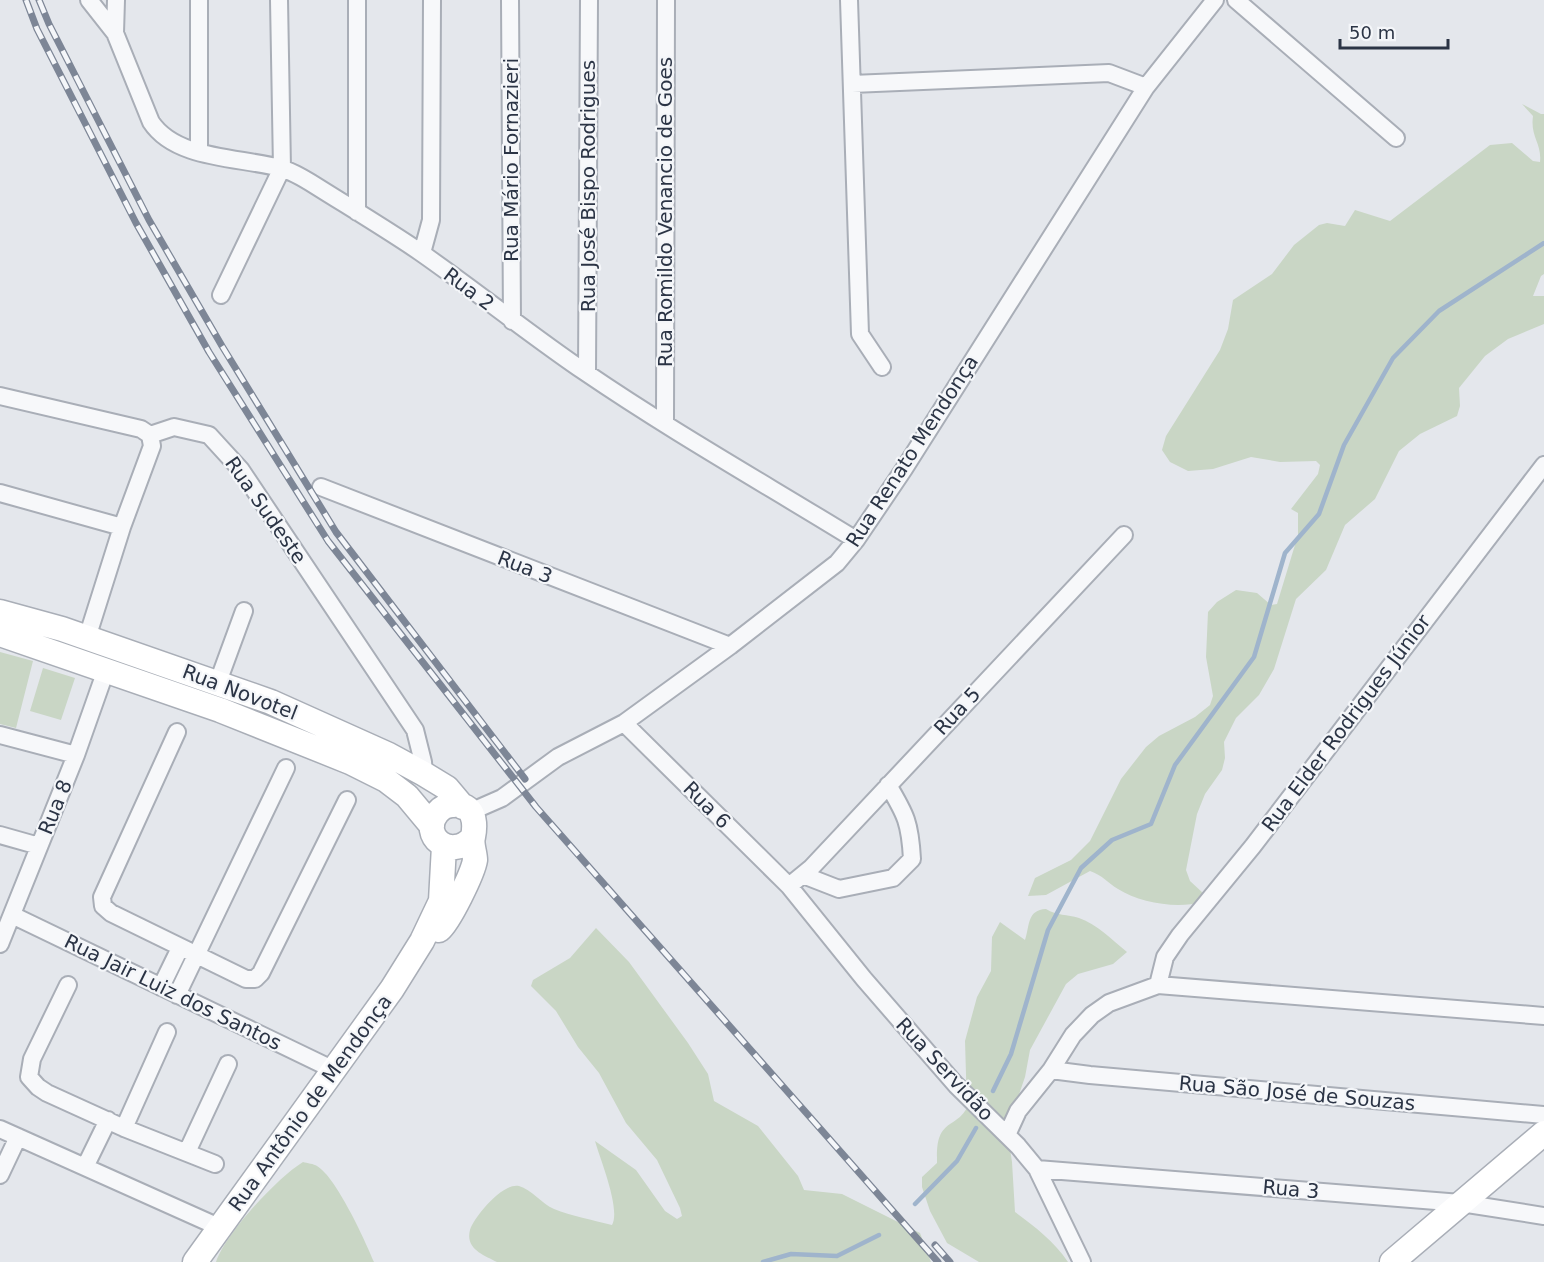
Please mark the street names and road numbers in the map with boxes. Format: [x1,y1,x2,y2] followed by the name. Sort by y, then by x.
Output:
[653,57,677,367] street label: Rua Romildo Venancio de Goes
[499,58,523,262] street label: Rua Mário Fornazieri
[576,60,600,312] street label: Rua José Bispo Rodrigues
[439,262,499,316] street label: Rua 2
[841,351,983,551] street label: Rua Renato Mendonça
[220,452,312,568] street label: Rua Sudeste
[494,546,556,588] street label: Rua 3
[1257,609,1436,836] street label: Rua Elder Rodrigues Júnior
[179,659,301,725] street label: Rua Novotel
[929,682,985,740] street label: Rua 5
[33,776,77,838] street label: Rua 8
[678,776,736,834] street label: Rua 6
[61,929,285,1055] street label: Rua Jair Luiz dos Santos
[223,990,397,1216] street label: Rua Antônio de Mendonça
[891,1013,999,1125] street label: Rua Servidão
[1178,1071,1416,1115] street label: Rua São José de Souzas
[1262,1175,1320,1203] street label: Rua 3

